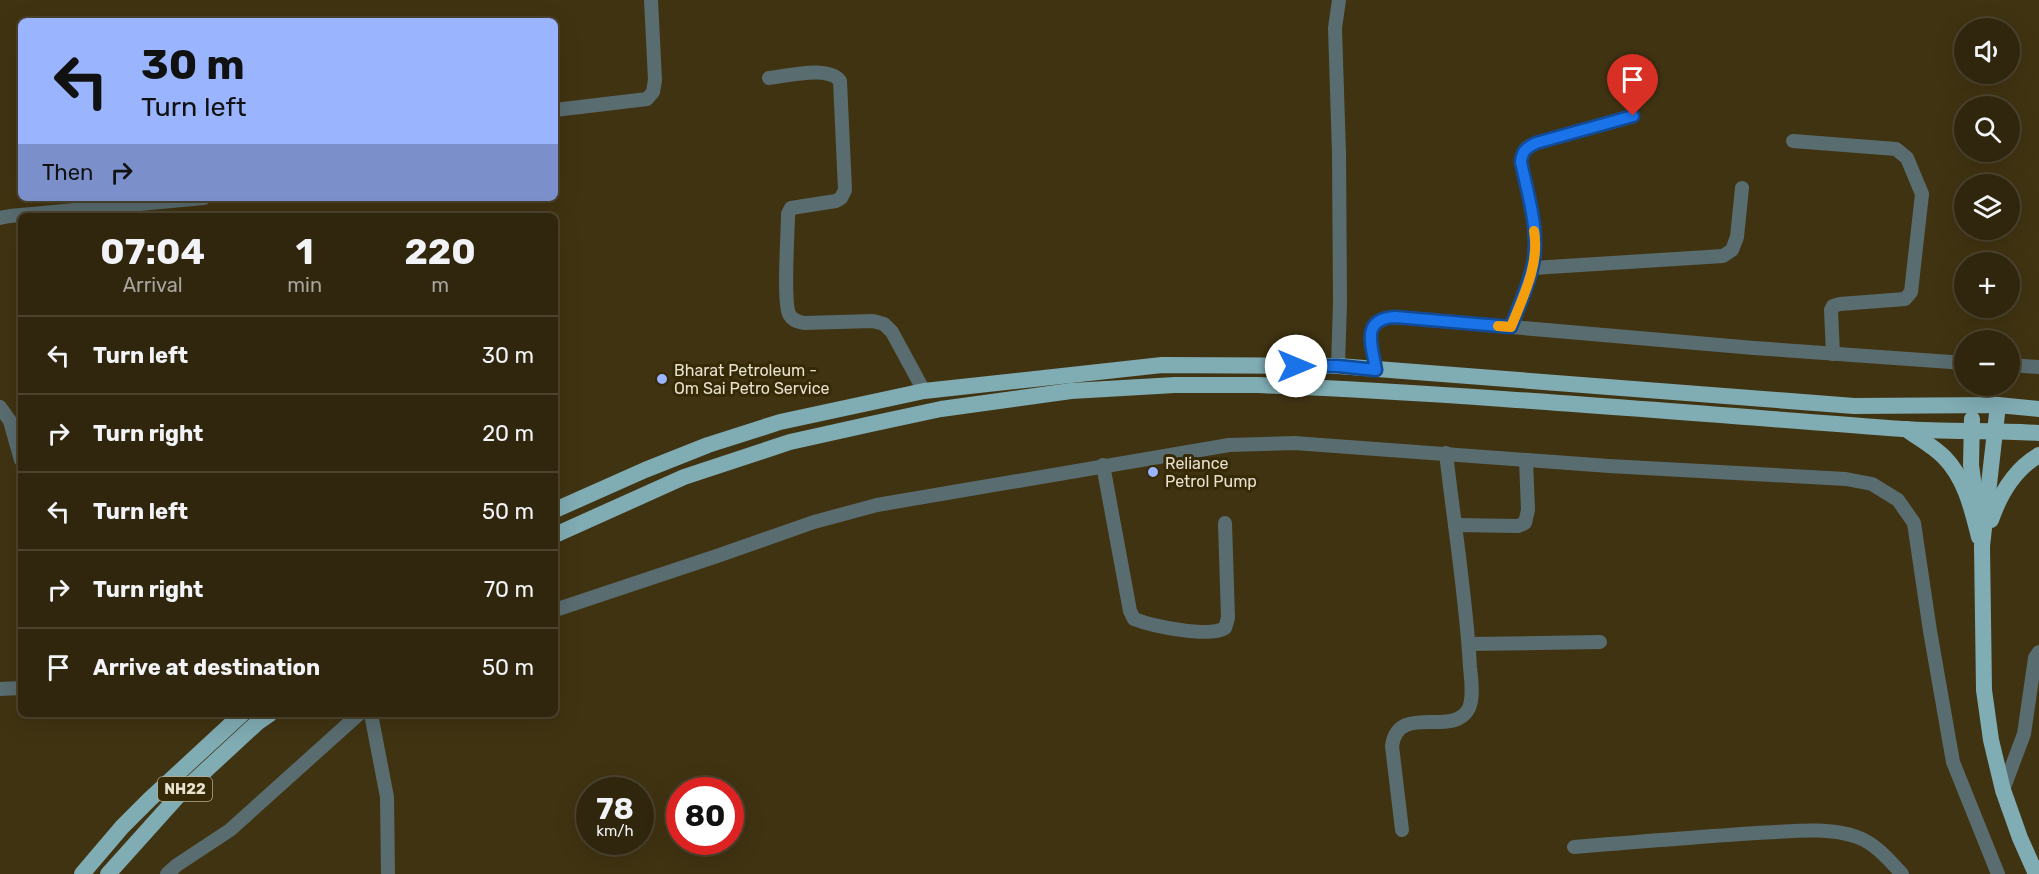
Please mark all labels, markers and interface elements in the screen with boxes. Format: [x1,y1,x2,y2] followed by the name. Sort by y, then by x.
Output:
[1954,18,2020,396] map controls
[1954,18,2020,84] button: sound
[141,40,245,90] text: 30 m
[42,42,120,120] icon: left
[1607,54,1658,116] pin
[1616,63,1649,96] icon: arrive
[141,91,246,123] text: Turn left
[1954,96,2020,162] button: search
[105,156,138,189] icon: right
[42,159,93,186] text: Then
[1954,174,2020,240] button: layers
[100,230,205,273] text: 07:04
[296,230,314,273] text: 1
[404,230,476,273] text: 220
[1954,252,2020,318] button: +
[123,273,183,297] text: Arrival
[287,273,322,297] text: min
[431,273,449,297] text: m
[1954,330,2020,396] button: −
[1264,334,1328,398] position arrow
[42,339,75,372] icon: left
[93,342,188,369] text: Turn left
[482,342,534,369] text: 30 m
[674,361,829,398] place label: Bharat Petroleum - Om Sai Petro Service
[655,372,669,386] marker: Bharat Petroleum - Om Sai Petro Service
[42,417,75,450] icon: right
[93,420,203,447] text: Turn right
[482,420,534,447] text: 20 m
[1165,454,1257,491] place label: Reliance Petrol Pump
[1146,465,1160,479] marker: Reliance Petrol Pump
[42,495,75,528] icon: left
[93,498,188,525] text: Turn left
[482,498,534,525] text: 50 m
[42,573,75,606] icon: right
[93,576,203,603] text: Turn right
[484,576,534,603] text: 70 m
[42,651,75,684] icon: arrive
[93,654,320,681] text: Arrive at destination
[482,654,534,681] text: 50 m
[158,777,212,801] road number: NH22
[666,777,744,855] speed limit sign: 80
[596,791,634,827] text: 78
[596,822,634,840] text: km/h

